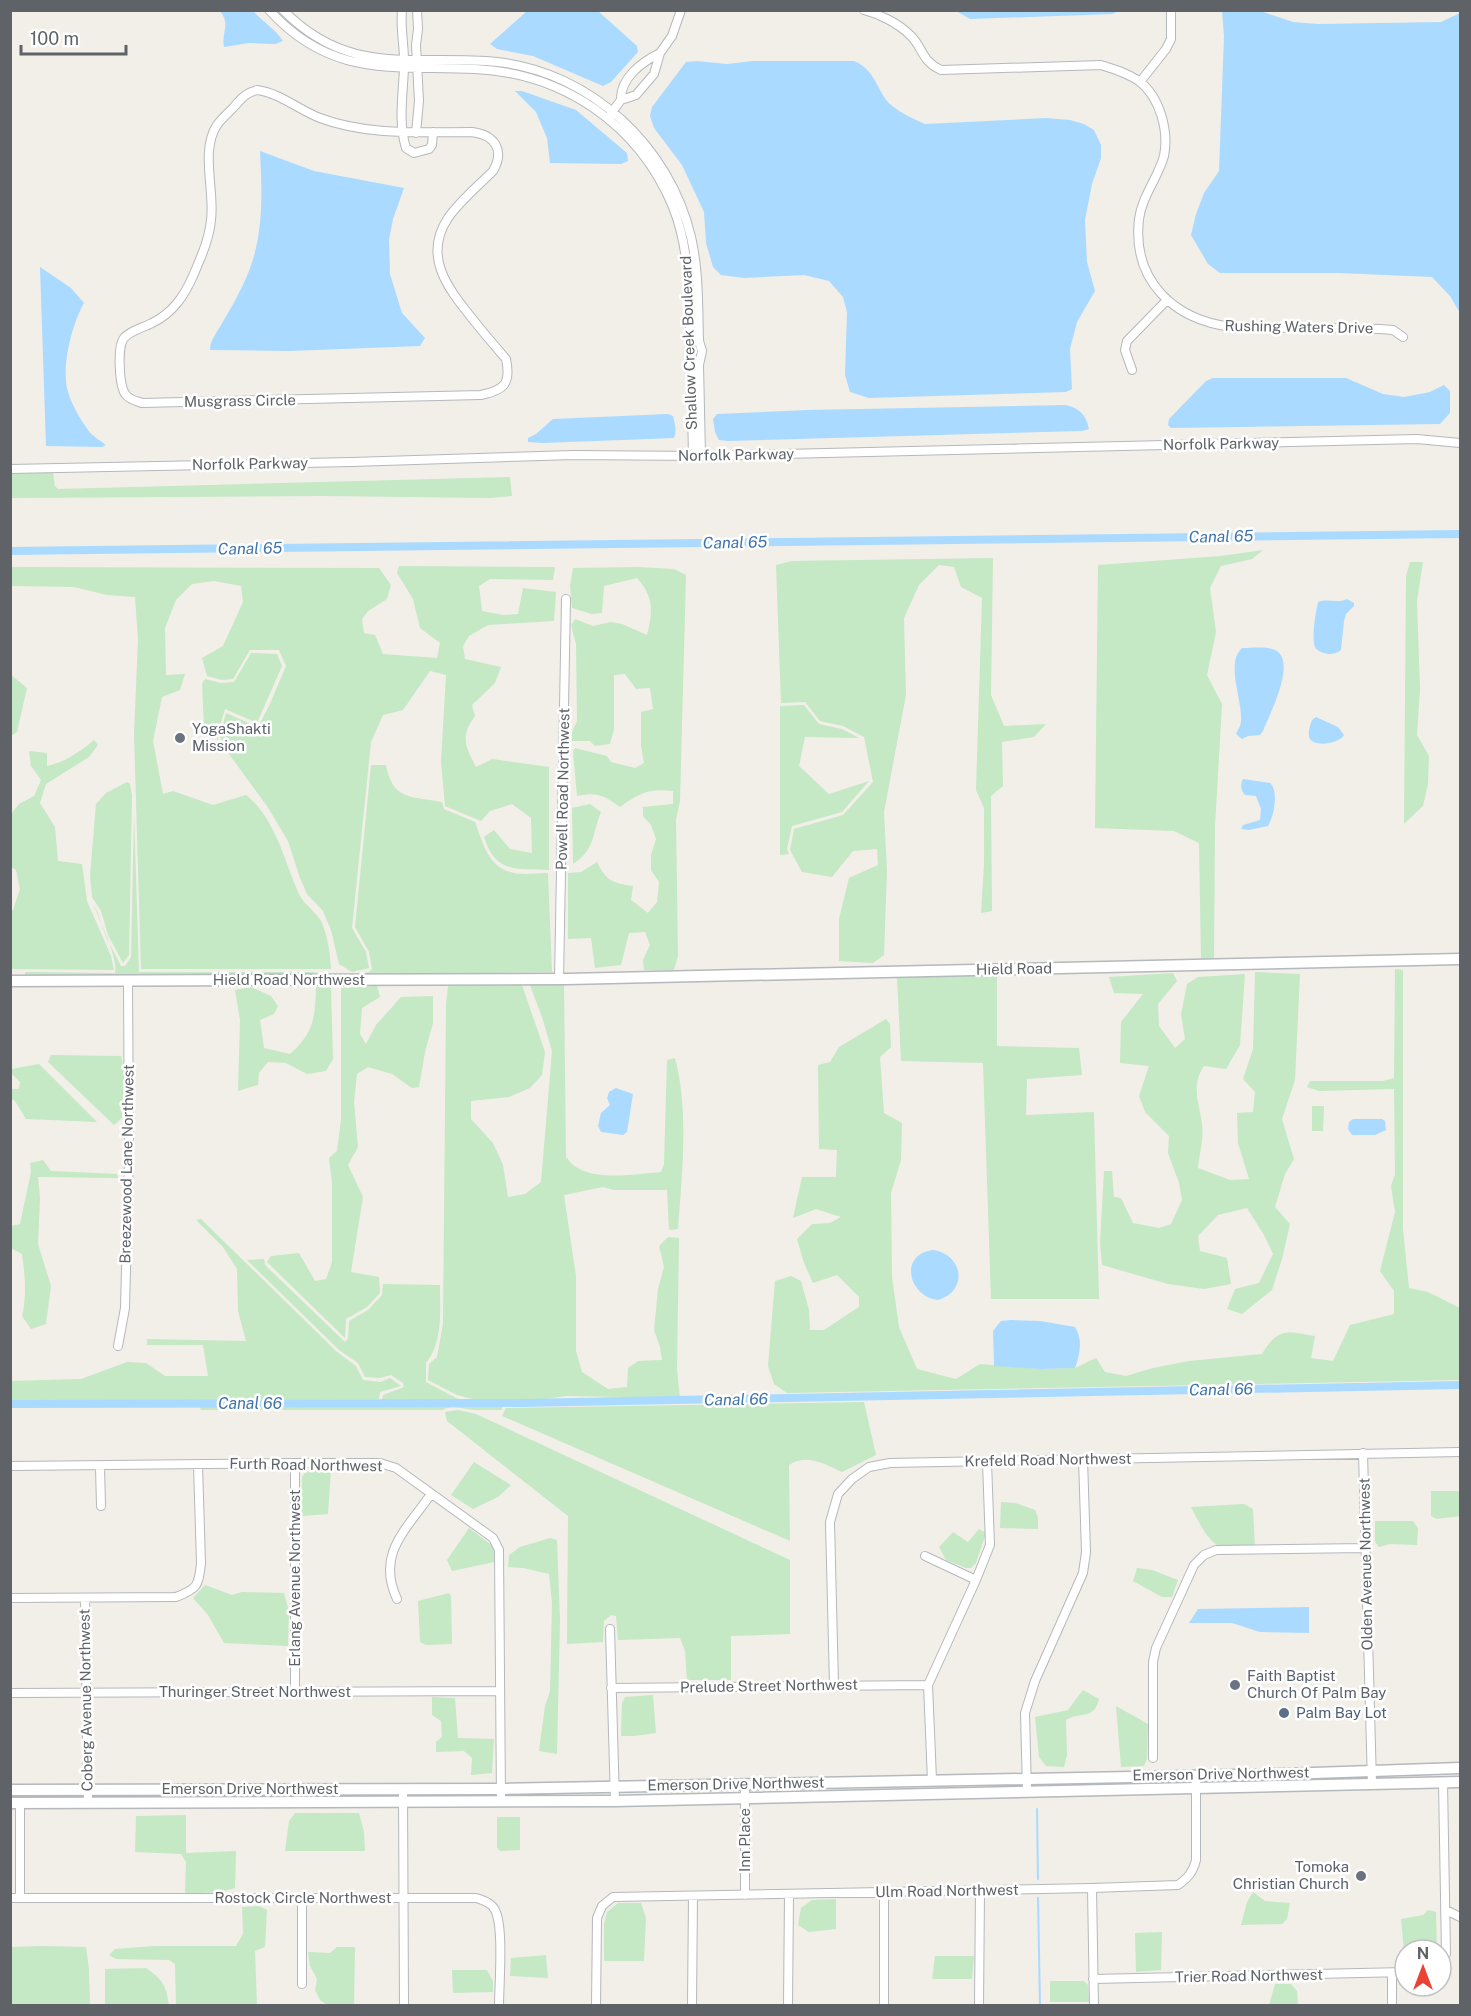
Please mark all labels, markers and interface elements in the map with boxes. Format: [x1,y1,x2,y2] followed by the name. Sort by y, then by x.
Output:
[21,18,126,56] scale bar
[30,28,79,49] text: 100 m
[677,256,700,431] street label: Shallow Creek Boulevard
[1225,317,1374,336] street label: Rushing Waters Drive
[184,391,296,410] street label: Musgrass Circle
[1163,434,1279,453] street label: Norfolk Parkway
[678,445,794,464] street label: Norfolk Parkway
[192,454,308,473] street label: Norfolk Parkway
[1189,526,1254,547] water label: Canal 65
[703,532,768,553] water label: Canal 65
[218,538,283,559] water label: Canal 65
[553,708,572,870] street label: Powell Road Northwest
[192,720,271,754] place label: YogaShakti Mission
[173,731,187,745] marker: YogaShakti Mission
[976,959,1052,978] street label: Hield Road
[213,971,365,988] street label: Hield Road Northwest
[116,1064,137,1264] street label: Breezewood Lane Northwest
[1189,1379,1254,1400] water label: Canal 66
[704,1389,769,1410] water label: Canal 66
[218,1394,282,1413] water label: Canal 66
[964,1450,1132,1469] street label: Krefeld Road Northwest
[229,1455,383,1474] street label: Furth Road Northwest
[1355,1477,1376,1650] street label: Olden Avenue Northwest
[286,1489,303,1667] street label: Erlang Avenue Northwest
[75,1608,96,1792] street label: Coberg Avenue Northwest
[1247,1667,1386,1701] place label: Faith Baptist Church Of Palm Bay
[680,1675,858,1696] street label: Prelude Street Northwest
[1228,1678,1242,1692] marker: Faith Baptist Church Of Palm Bay
[159,1683,351,1700] street label: Thuringer Street Northwest
[1296,1704,1387,1721] place label: Palm Bay Lot
[1277,1706,1291,1720] marker: Palm Bay Lot
[1132,1763,1310,1784] street label: Emerson Drive Northwest
[647,1773,825,1794] street label: Emerson Drive Northwest
[161,1780,339,1797] street label: Emerson Drive Northwest
[736,1808,753,1872] street label: Inn Place
[1233,1858,1349,1892] place label: Tomoka Christian Church
[1354,1869,1368,1883] marker: Tomoka Christian Church
[875,1881,1019,1900] street label: Ulm Road Northwest
[215,1889,392,1906] street label: Rostock Circle Northwest
[1393,1938,1453,1998] north arrow
[1417,1944,1429,1963] text: N
[1175,1966,1323,1985] street label: Trier Road Northwest

